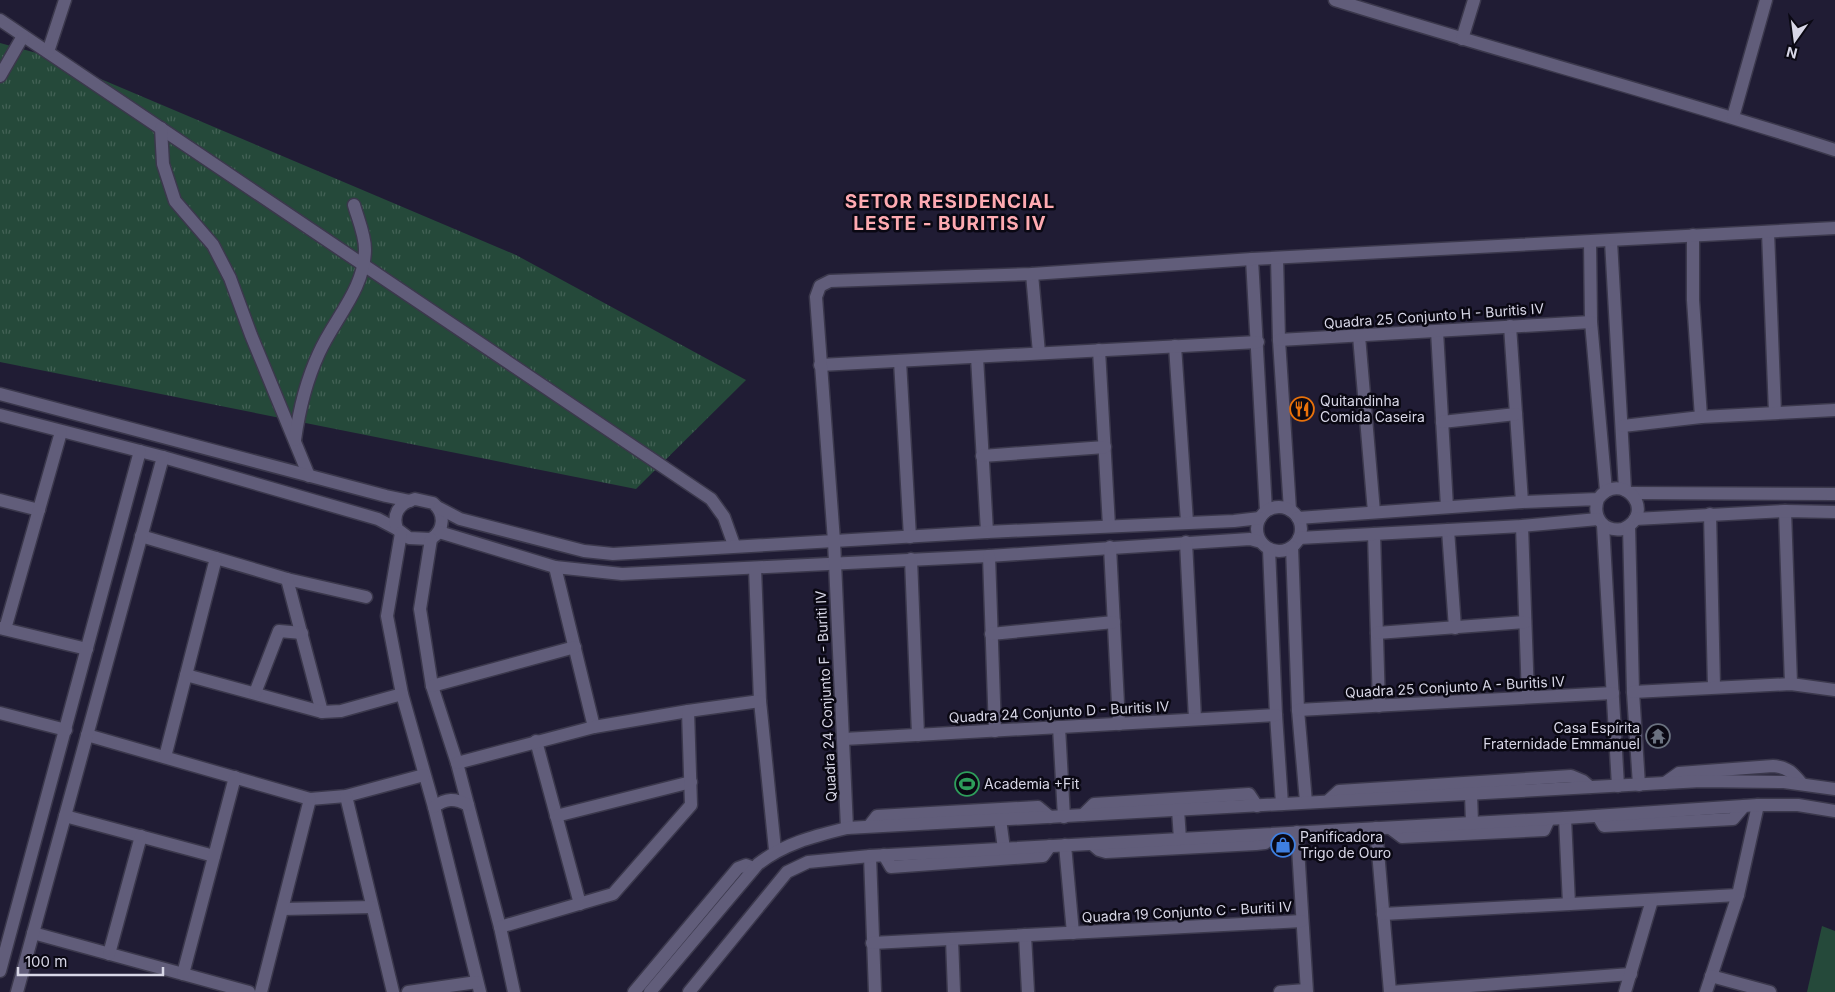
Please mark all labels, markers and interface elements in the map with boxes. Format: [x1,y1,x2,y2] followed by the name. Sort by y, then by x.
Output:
[1770,15,1820,65] north arrow
[1785,44,1799,63] text: N
[845,190,1055,235] district label: SETOR RESIDENCIAL LESTE - BURITIS IV
[1323,299,1545,332] street label: Quadra 25 Conjunto H - Buritis IV
[1320,392,1425,425] place label: Quitandinha Comida Caseira
[1289,396,1315,422] restaurant icon: Quitandinha Comida Caseira
[811,590,840,802] street label: Quadra 24 Conjunto F - Buriti IV
[1345,672,1566,701] street label: Quadra 25 Conjunto A - Buritis IV
[948,697,1170,726] street label: Quadra 24 Conjunto D - Buritis IV
[1483,719,1640,752] place label: Casa Espírita Fraternidade Emmanuel
[1645,723,1671,749] temple icon: Casa Espírita Fraternidade Emmanuel
[954,771,980,797] sports icon: Academia +Fit
[984,775,1080,792] place label: Academia +Fit
[1300,828,1391,861] place label: Panificadora Trigo de Ouro
[1270,832,1296,858] shop icon: Panificadora Trigo de Ouro
[1081,897,1293,926] street label: Quadra 19 Conjunto C - Buriti IV
[18,944,162,976] scale bar
[25,952,67,971] text: 100 m

